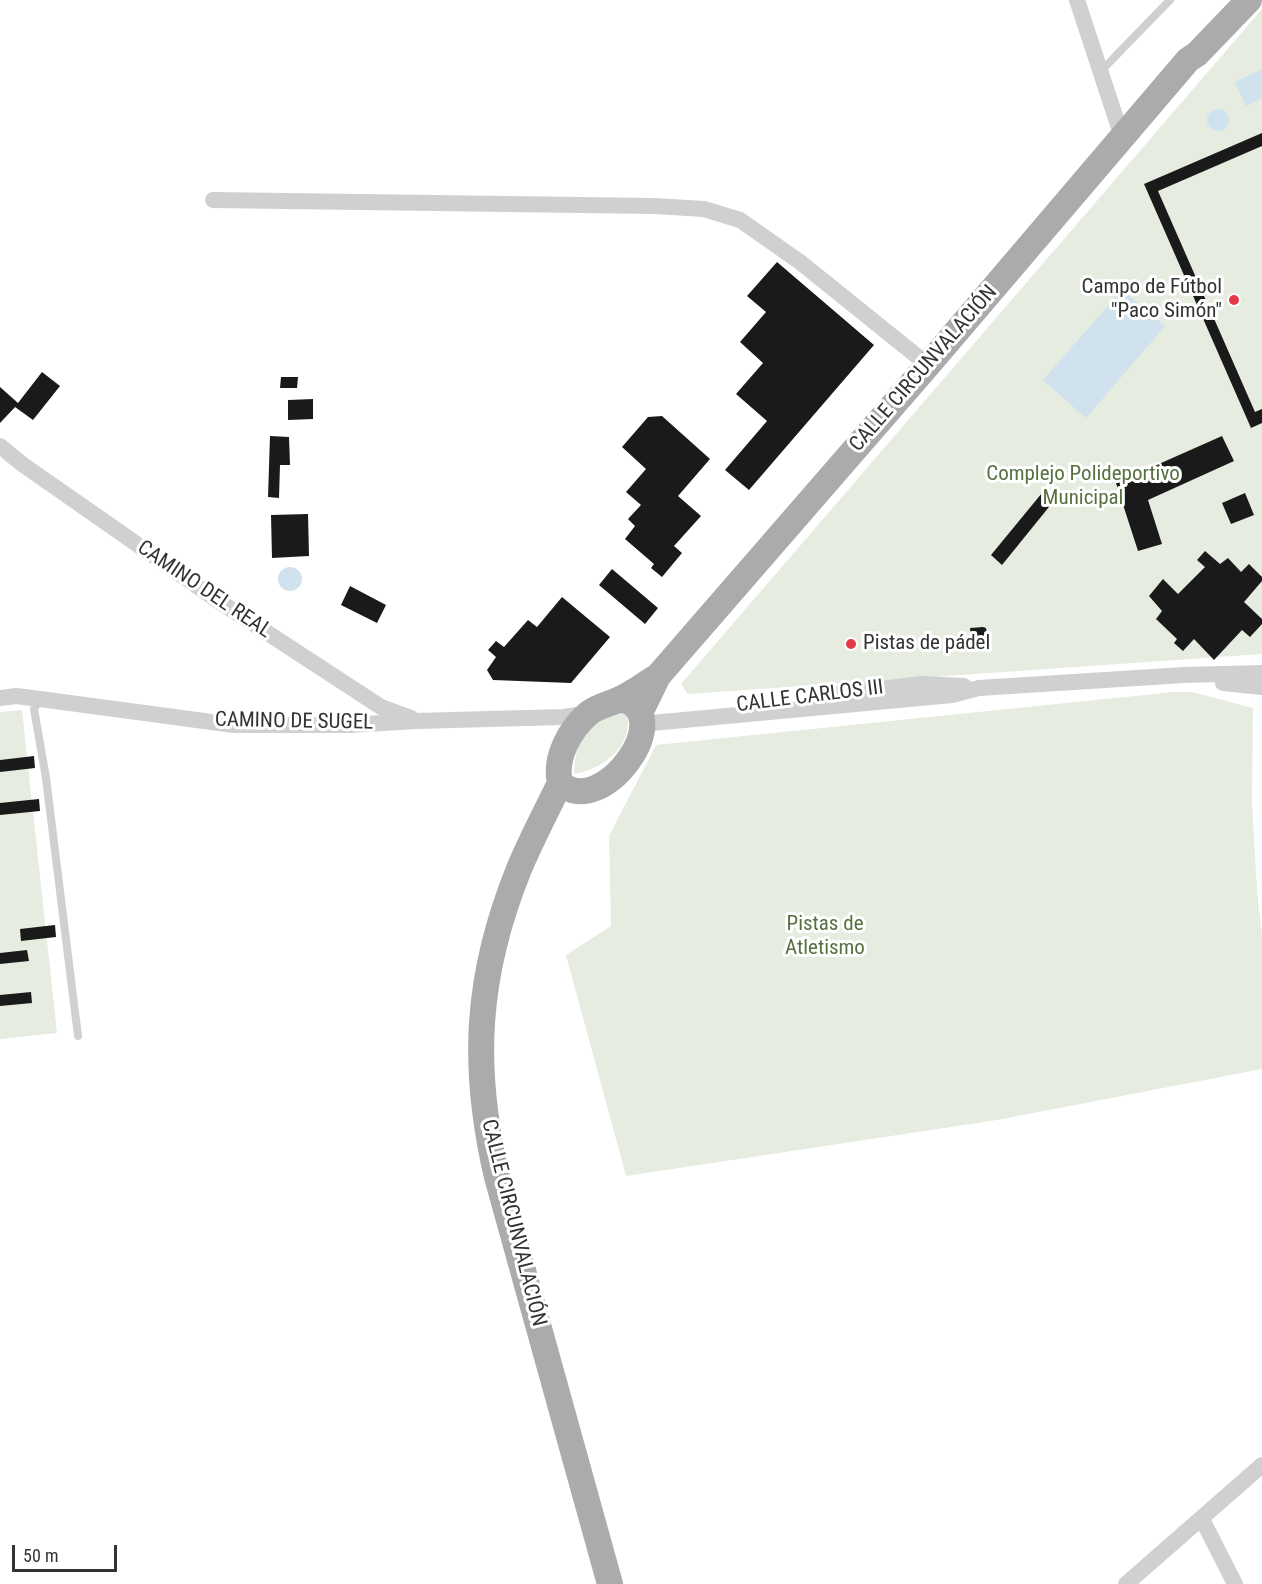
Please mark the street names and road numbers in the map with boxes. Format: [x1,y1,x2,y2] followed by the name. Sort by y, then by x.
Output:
[845,281,1003,457] street label: CALLE CIRCUNVALACIÓN
[132,536,276,644] street label: CAMINO DEL REAL
[735,675,885,719] street label: CALLE CARLOS III
[215,708,373,736] street label: CAMINO DE SUGEL
[475,1117,551,1329] street label: CALLE CIRCUNVALACIÓN

